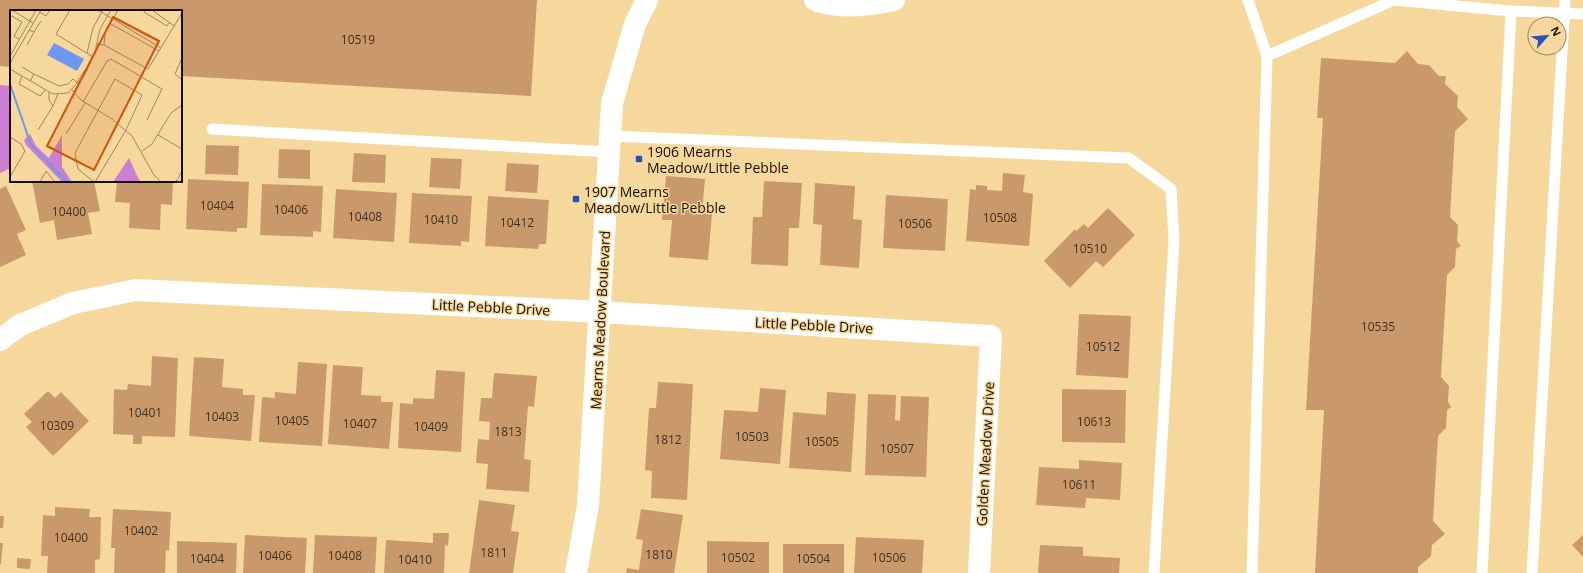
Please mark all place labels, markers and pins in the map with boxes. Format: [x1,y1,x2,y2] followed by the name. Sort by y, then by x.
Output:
[647,142,789,177] place label: 1906 Mearns Meadow/Little Pebble
[634,154,644,164] marker: 1906 Mearns Meadow/Little Pebble
[584,182,726,217] place label: 1907 Mearns Meadow/Little Pebble
[571,194,581,204] marker: 1907 Mearns Meadow/Little Pebble

